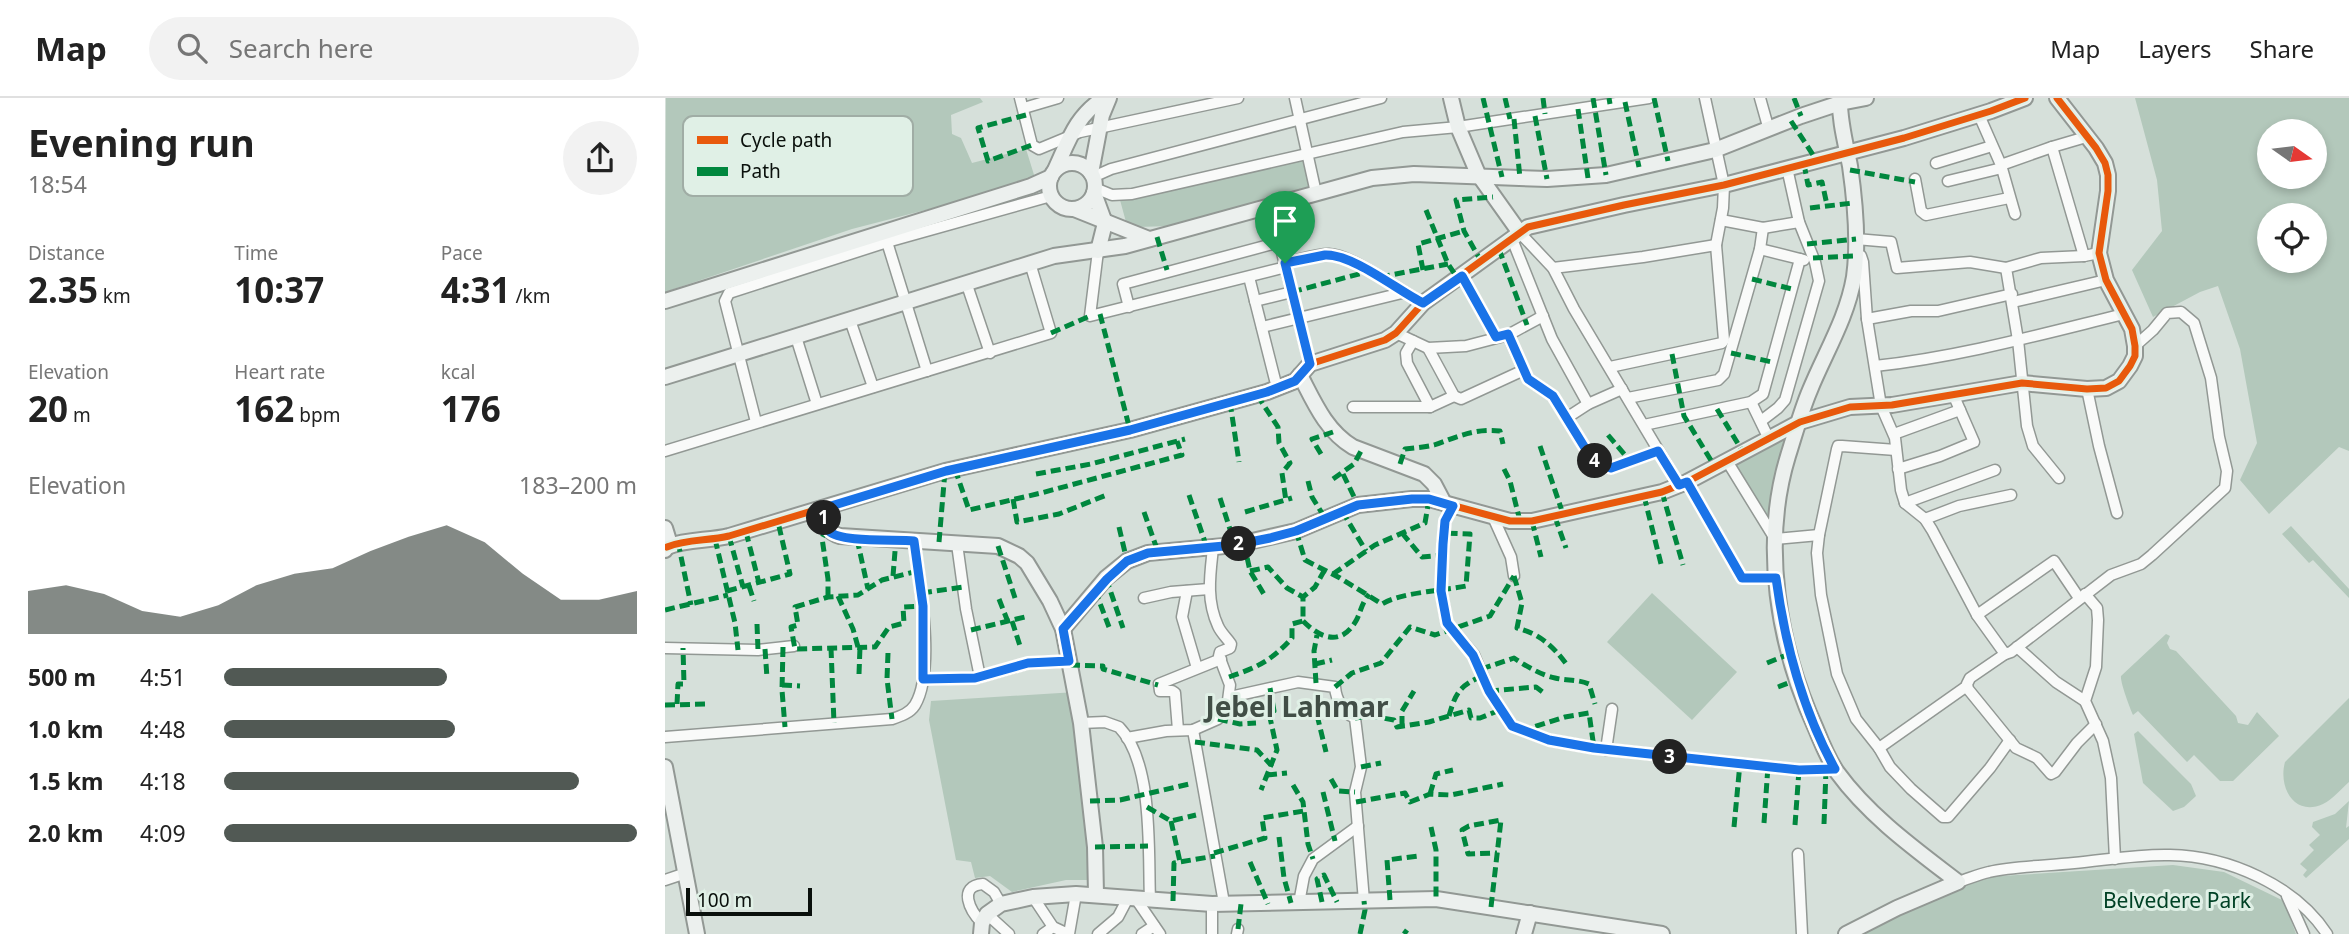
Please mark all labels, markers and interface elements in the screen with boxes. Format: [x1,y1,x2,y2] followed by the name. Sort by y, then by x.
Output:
[149,17,639,80] search box
[35,26,107,71] text: Map
[173,29,211,67] icon: search
[229,30,373,66] text: Search here
[2050,32,2100,65] text: Map
[2138,32,2212,65] text: Layers
[2250,32,2314,65] text: Share
[28,116,255,168] text: Evening run
[683,116,913,196] legend
[2257,119,2327,189] north arrow
[2257,119,2327,273] map controls
[563,121,637,195] button: share
[740,127,832,153] text: Cycle path
[740,158,781,184] text: Path
[28,168,87,200] text: 18:54
[1255,191,1315,263] pin
[1266,202,1304,240] icon: arrive
[2257,203,2327,273] button: locate
[28,240,105,266] text: Distance
[234,240,278,266] text: Time
[441,240,483,266] text: Pace
[28,266,98,313] text: 2.35
[234,266,324,313] text: 10:37
[441,266,511,313] text: 4:31
[98,283,131,309] text: km
[511,283,550,309] text: /km
[28,359,109,385] text: Elevation
[234,359,325,385] text: Heart rate
[441,359,475,385] text: kcal
[28,385,68,432] text: 20
[234,385,294,432] text: 162
[441,385,501,432] text: 176
[68,402,91,428] text: m
[294,402,340,428] text: bpm
[1577,444,1613,478] pin: 4
[1589,447,1600,473] text: 4
[28,469,126,501] text: Elevation
[519,469,637,501] text: 183–200 m
[807,500,841,536] pin: 1
[818,504,829,530] text: 1
[1221,526,1257,562] pin: 2
[1233,530,1244,556] text: 2
[28,661,96,693] text: 500 m
[140,661,186,693] text: 4:51
[1202,687,1389,725] district label: Jebel Lahmar
[28,713,103,745] text: 1.0 km
[140,713,186,745] text: 4:48
[1653,740,1688,774] pin: 3
[1664,743,1675,769] text: 3
[28,765,103,797] text: 1.5 km
[140,765,186,797] text: 4:18
[28,817,103,849] text: 2.0 km
[140,817,186,849] text: 4:09
[686,885,812,917] scale bar
[2103,886,2252,914] park label: Belvedere Park
[697,887,752,913] text: 100 m

